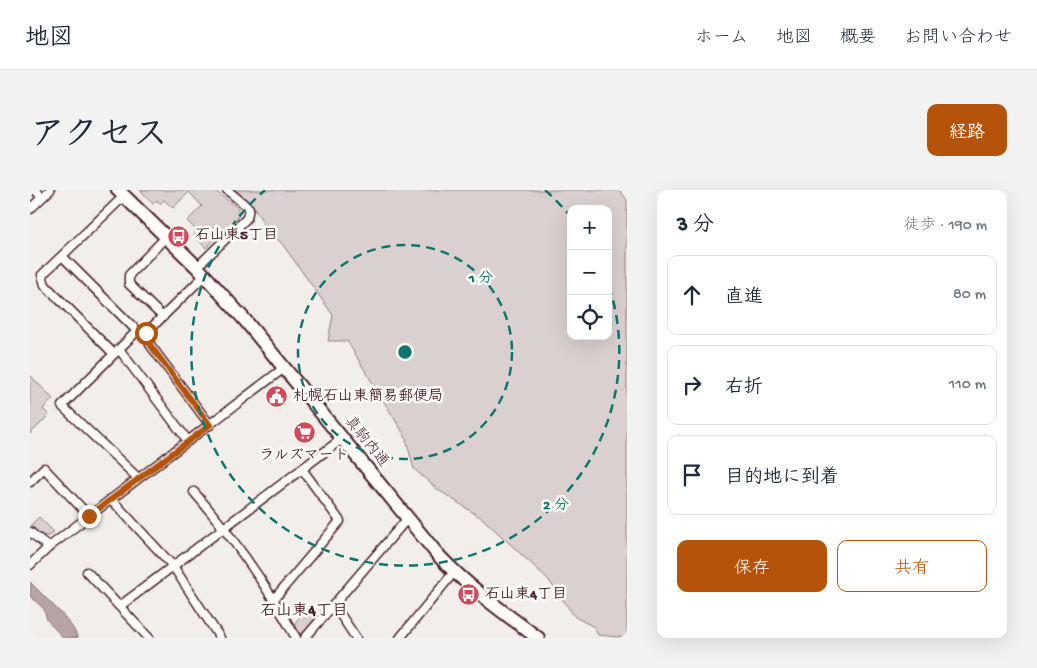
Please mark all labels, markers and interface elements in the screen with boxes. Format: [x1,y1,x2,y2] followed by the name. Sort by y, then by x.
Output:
[25,25,73,54] text: 地図
[695,28,748,49] text: ホーム
[776,28,812,49] text: 地図
[840,28,876,49] text: 概要
[904,28,1012,49] text: お問い合わせ
[927,104,1007,156] button: 経路
[30,117,168,158] text: アクセス
[567,205,612,340] map controls
[567,205,612,250] button: +
[677,214,714,239] text: 3 分
[904,217,987,236] text: 徒歩 · 190 m
[167,224,191,248] bus stop icon: 石山東5丁目
[195,226,278,245] place label: 石山東5丁目
[567,250,612,295] button: −
[468,270,493,288] text: 1 分
[678,281,706,309] icon: ahead
[953,286,986,305] text: 80 m
[725,287,763,310] text: 直進
[567,295,612,340] button: locate
[135,322,158,345] route start
[396,343,414,361] centre of rings
[678,371,706,399] icon: right
[949,376,986,395] text: 110 m
[725,377,763,400] text: 右折
[265,385,289,409] public building icon: 札幌石山東簡易郵便局
[293,387,443,406] place label: 札幌石山東簡易郵便局
[340,412,393,471] street label: 真駒内通
[292,421,316,445] supermarket icon: ラルズマート
[259,447,349,465] place label: ラルズマート
[678,461,706,489] icon: arrive
[725,467,839,490] text: 目的地に到着
[543,497,569,515] text: 2 分
[78,505,101,528] route end
[677,540,827,592] button: 保存
[837,540,987,592] button: 共有
[457,583,481,607] bus stop icon: 石山東4丁目
[485,585,567,604] place label: 石山東4丁目
[260,601,348,622] district label: 石山東4丁目

